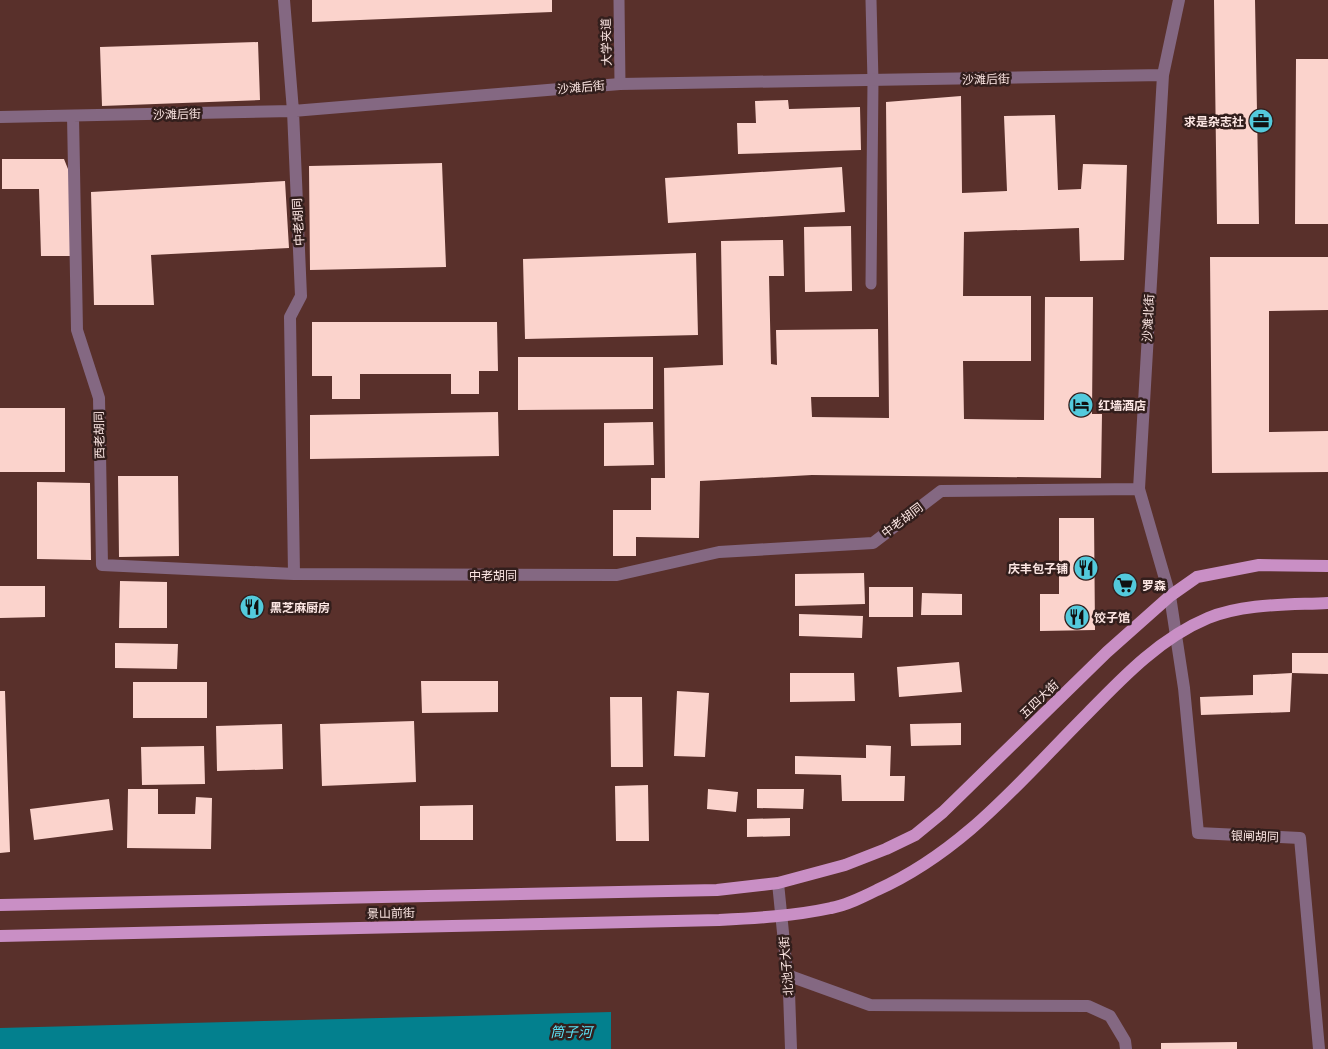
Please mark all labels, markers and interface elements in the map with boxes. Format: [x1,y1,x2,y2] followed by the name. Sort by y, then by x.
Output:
[597,18,615,66] street label: 大学夹道
[962,70,1010,88] street label: 沙滩后街
[556,76,606,98] street label: 沙滩后街
[153,105,201,123] street label: 沙滩后街
[1248,108,1274,134] office icon: 求是杂志社
[1184,113,1244,130] place label: 求是杂志社
[288,198,308,246] street label: 中老胡同
[1138,294,1158,342] street label: 沙滩北街
[1068,392,1094,418] hotel icon: 红墙酒店
[1098,397,1146,414] place label: 红墙酒店
[90,411,108,459] street label: 西老胡同
[878,499,926,541] street label: 中老胡同
[1073,555,1099,581] restaurant icon: 庆丰包子铺
[1008,560,1068,577] place label: 庆丰包子铺
[469,567,517,584] street label: 中老胡同
[1112,572,1138,598] supermarket icon: 罗森
[1142,577,1166,594] place label: 罗森
[239,594,265,620] restaurant icon: 黑芝麻厨房
[270,599,330,616] place label: 黑芝麻厨房
[1064,604,1090,630] restaurant icon: 饺子馆
[1094,609,1130,626] place label: 饺子馆
[1016,676,1062,722] street label: 五四大街
[1231,827,1279,845] street label: 银闸胡同
[367,904,415,922] street label: 景山前街
[775,935,797,997] street label: 北池子大街
[550,1022,595,1041] water label: 筒子河

